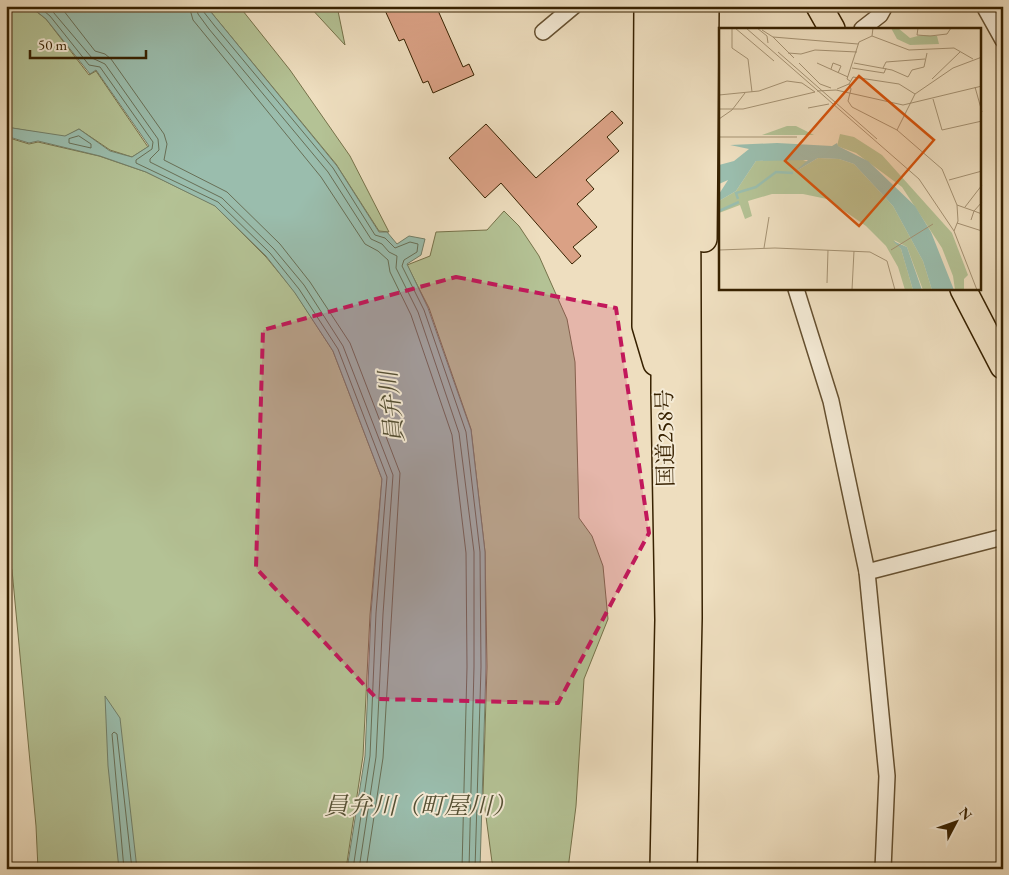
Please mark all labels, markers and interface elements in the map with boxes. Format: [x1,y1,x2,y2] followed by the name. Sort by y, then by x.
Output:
[30,28,146,60] scale bar
[719,28,982,290] inset map
[38,35,67,54] text: 50 m
[372,367,410,444] water label: 員弁川
[650,389,680,487] street label: 国道258号
[324,790,516,821] water label: 員弁川（町屋川）
[932,798,982,848] north arrow
[955,803,977,824] text: N

